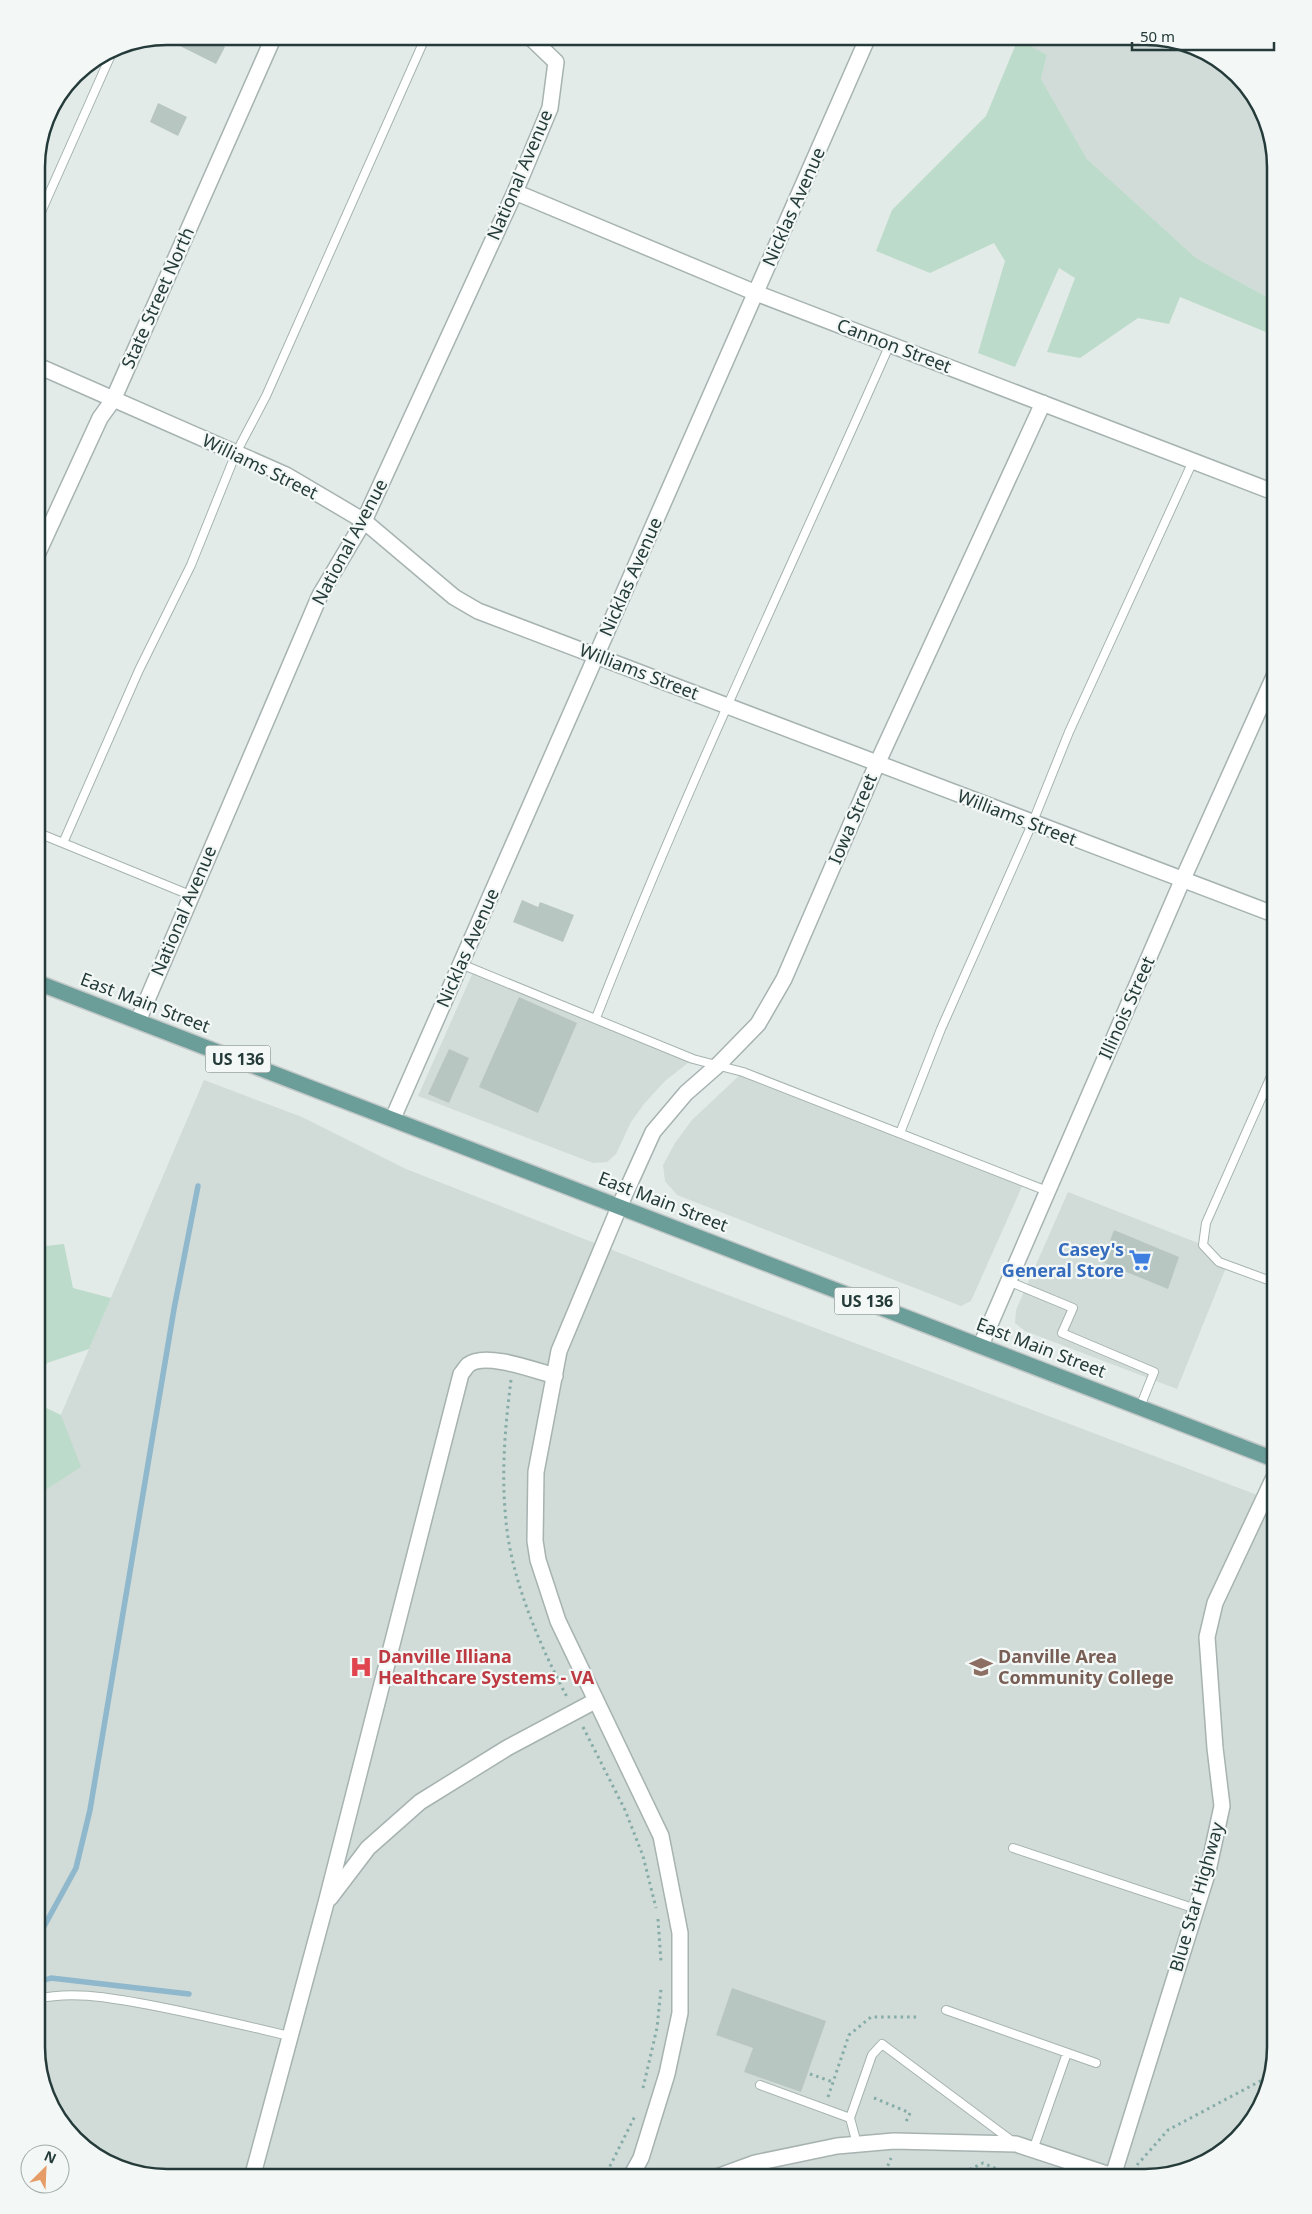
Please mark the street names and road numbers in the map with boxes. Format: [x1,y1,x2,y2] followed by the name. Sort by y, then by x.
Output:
[481,106,557,244] street label: National Avenue
[756,143,830,270] street label: Nicklas Avenue
[115,223,199,372] street label: State Street North
[834,312,955,378] street label: Cannon Street
[199,428,323,505] street label: Williams Street
[306,474,392,609] street label: National Avenue
[593,513,667,640] street label: Nicklas Avenue
[576,637,703,705] street label: Williams Street
[822,769,882,867] street label: Iowa Street
[954,783,1081,851] street label: Williams Street
[145,842,221,980] street label: National Avenue
[430,884,504,1011] street label: Nicklas Avenue
[1093,952,1160,1063] street label: Illinois Street
[77,966,214,1038] street label: East Main Street
[206,1046,270,1072] road number: US 136
[595,1165,732,1237] street label: East Main Street
[834,1288,900,1314] road number: US 136
[973,1311,1110,1383] street label: East Main Street
[1163,1818,1229,1974] street label: Blue Star Highway

